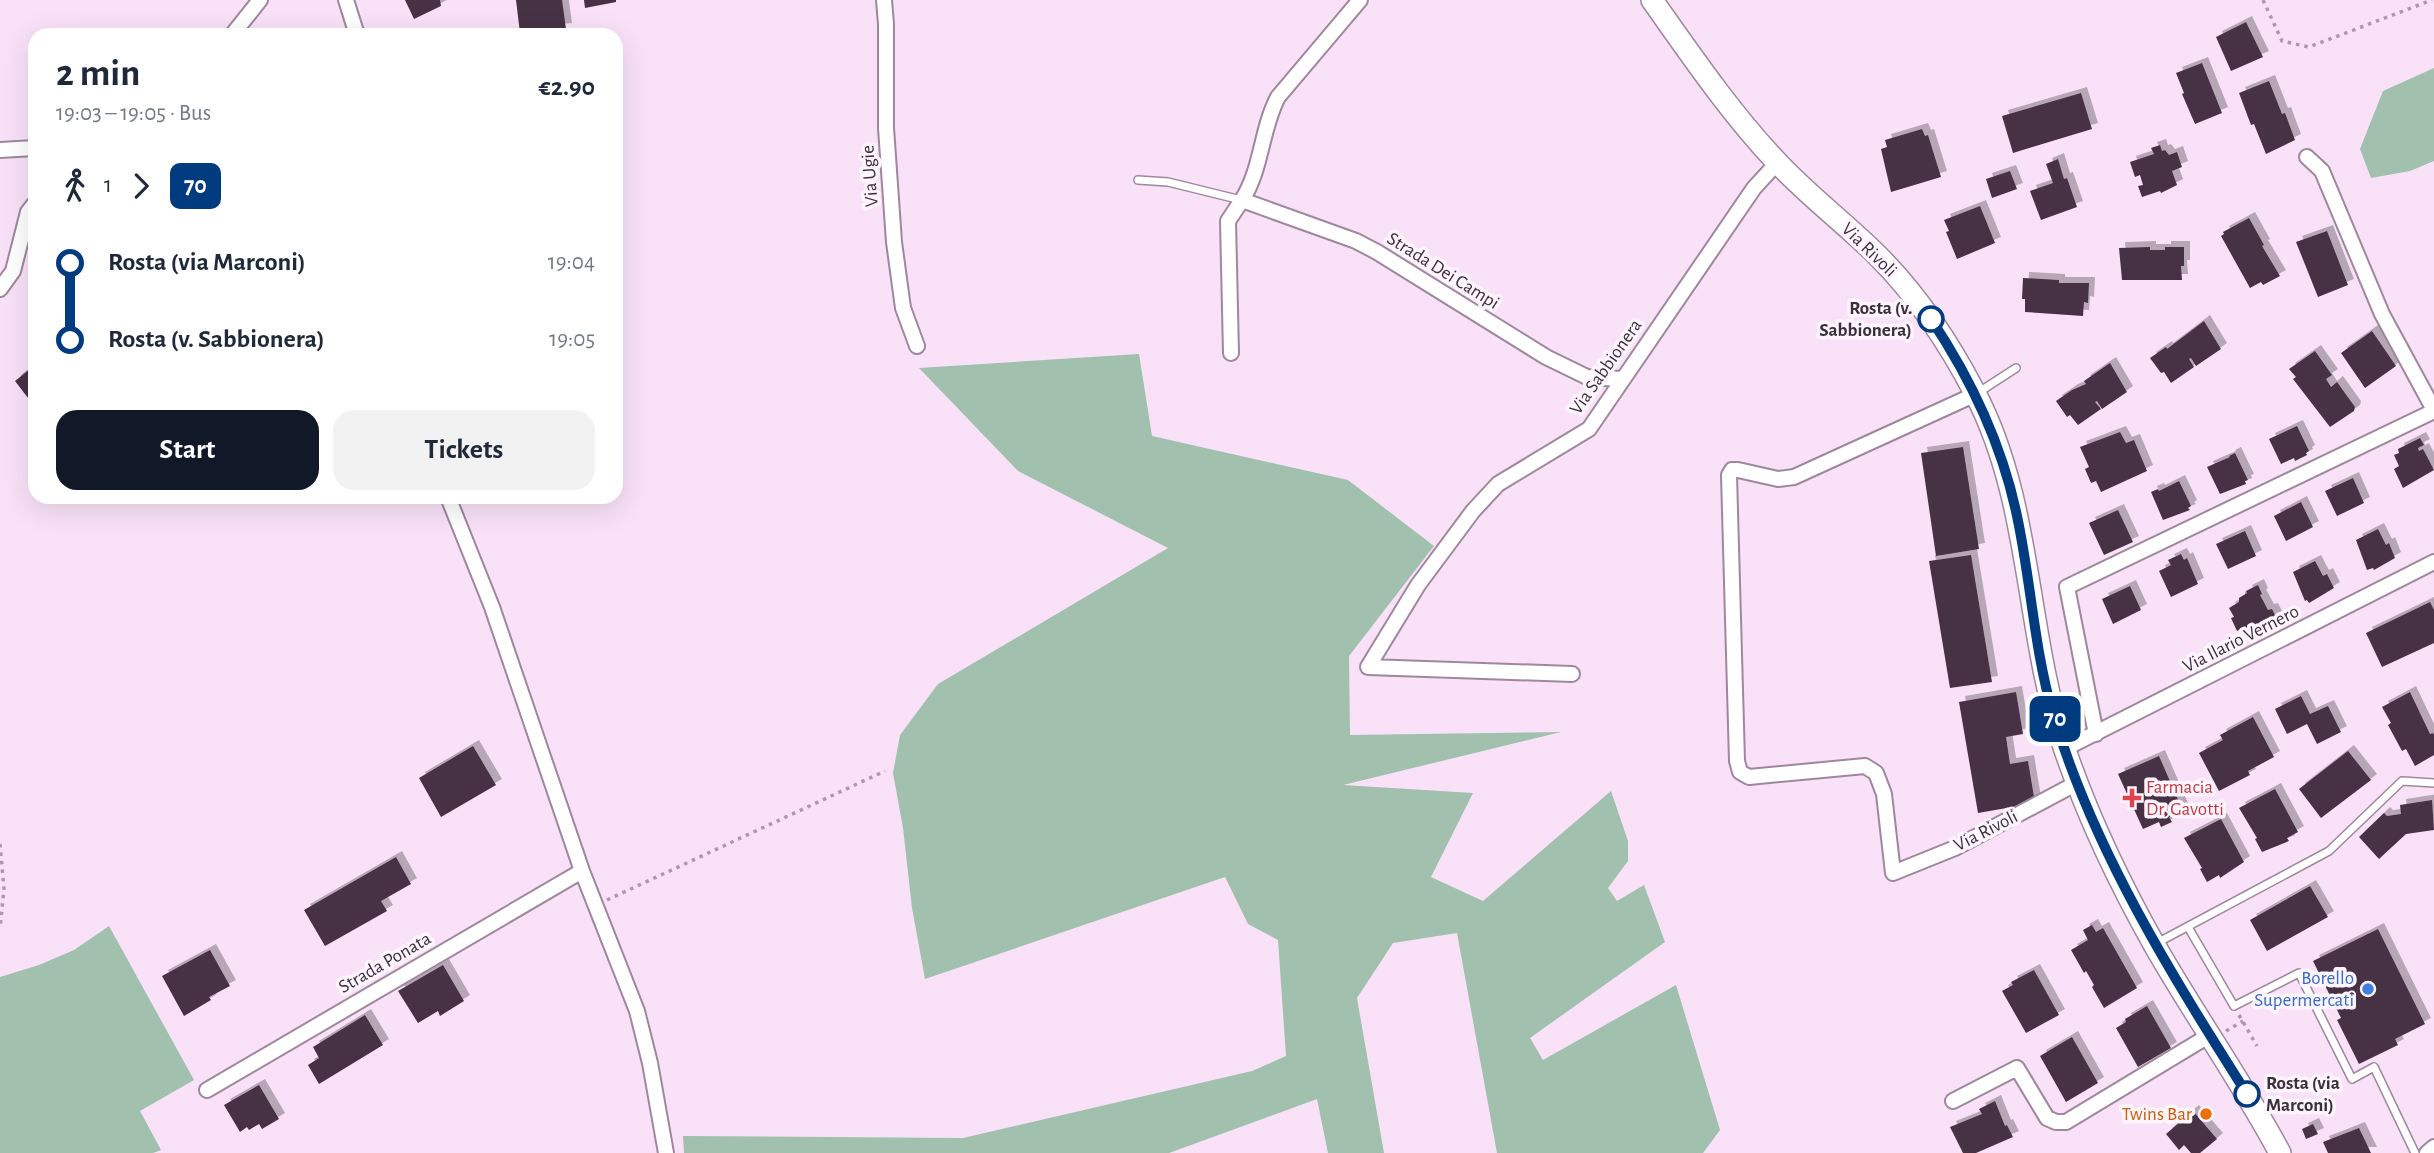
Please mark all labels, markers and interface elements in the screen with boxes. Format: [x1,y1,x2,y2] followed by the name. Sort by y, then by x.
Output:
[56,55,140,93] text: 2 min
[539,74,595,100] text: €2.90
[56,102,211,125] text: 19:03 – 19:05 · Bus
[858,145,882,207] street label: Via Ugie
[56,167,94,205] icon: walk
[122,167,160,205] icon: forward
[104,174,112,197] text: 1
[184,174,207,198] text: 70
[1838,219,1900,281] street label: Via Rivoli
[1384,229,1502,313] street label: Strada Dei Campi
[108,249,306,275] text: Rosta (via Marconi)
[548,251,595,274] text: 19:04
[1819,299,1912,340] place label: Rosta (v. Sabbionera)
[1918,306,1944,332] marker: Rosta (v. Sabbionera)
[1566,316,1646,418] street label: Via Sabbionera
[108,326,325,352] text: Rosta (v. Sabbionera)
[549,328,595,351] text: 19:05
[56,410,319,490] button: Start
[333,410,595,490] button: Tickets
[2180,602,2302,676] street label: Via Ilario Vernero
[2024,696,2086,742] line badge: 70
[2044,707,2066,731] text: 70
[2146,778,2224,819] place label: Farmacia Dr. Gavotti
[2124,790,2140,806] marker: Farmacia Dr. Gavotti
[1951,807,2021,855] street label: Via Rivoli
[336,929,435,997] street label: Strada Ponata
[2254,969,2354,1010] place label: Borello Supermercati
[2360,981,2376,997] marker: Borello Supermercati
[2266,1074,2340,1115] place label: Rosta (via Marconi)
[2234,1081,2260,1107] marker: Rosta (via Marconi)
[2122,1105,2192,1124] place label: Twins Bar
[2198,1106,2214,1122] marker: Twins Bar

